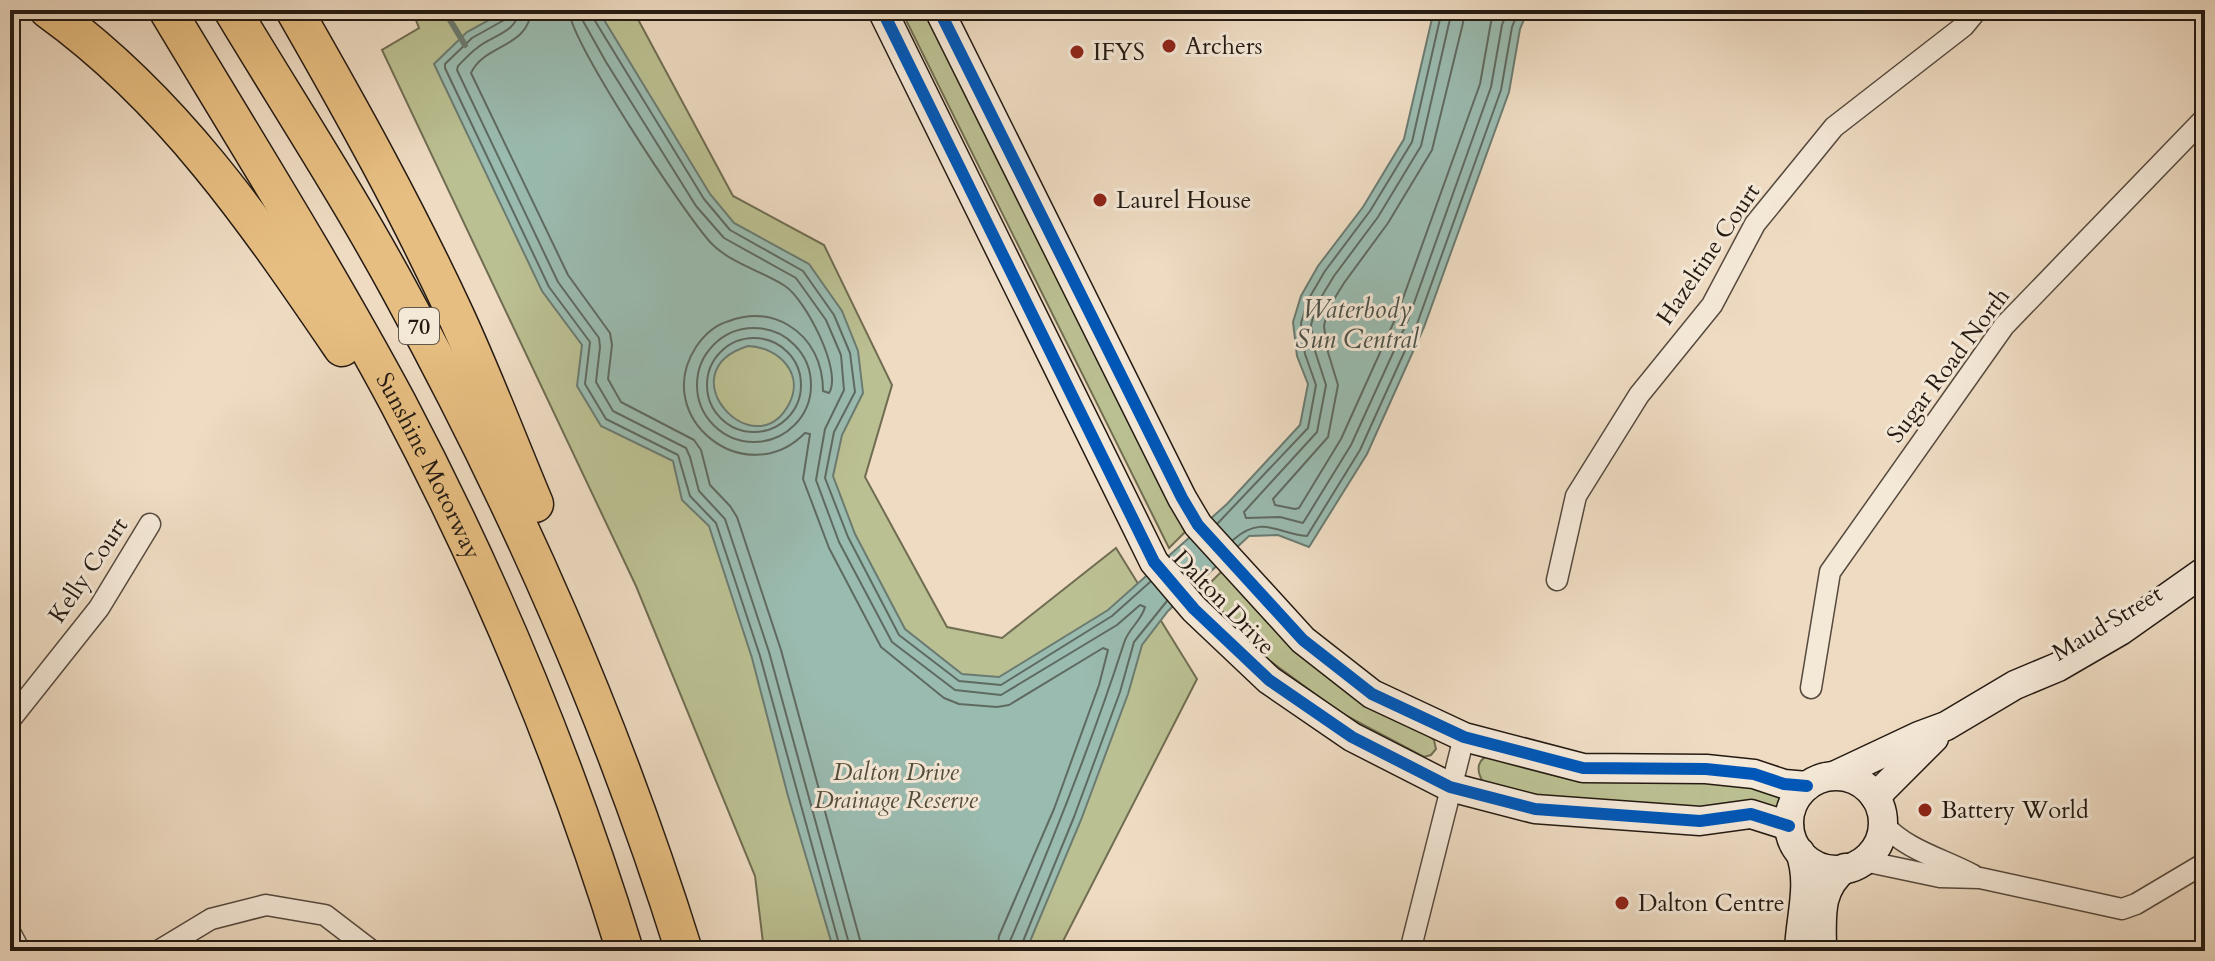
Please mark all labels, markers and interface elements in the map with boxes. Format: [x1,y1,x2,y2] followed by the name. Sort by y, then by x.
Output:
[1185,30,1263,63] place label: Archers
[1093,36,1145,69] place label: IFYS
[1160,37,1178,55] marker: Archers
[1068,43,1086,61] marker: IFYS
[1649,177,1768,332] street label: Hazeltine Court
[1116,184,1251,217] place label: Laurel House
[1091,191,1109,209] marker: Laurel House
[1879,281,2018,450] street label: Sugar Road North
[1295,292,1420,357] water label: Waterbody Sun Central
[399,308,439,344] road number: 70
[368,367,489,565] street label: Sunshine Motorway
[41,511,136,630] street label: Kelly Court
[1165,542,1282,662] street label: Dalton Drive
[2046,577,2169,669] street label: Maud Street
[814,756,978,817] park label: Dalton Drive Drainage Reserve
[1941,794,2089,827] place label: Battery World
[1916,801,1934,819] marker: Battery World
[1638,887,1785,920] place label: Dalton Centre
[1613,894,1631,912] marker: Dalton Centre

